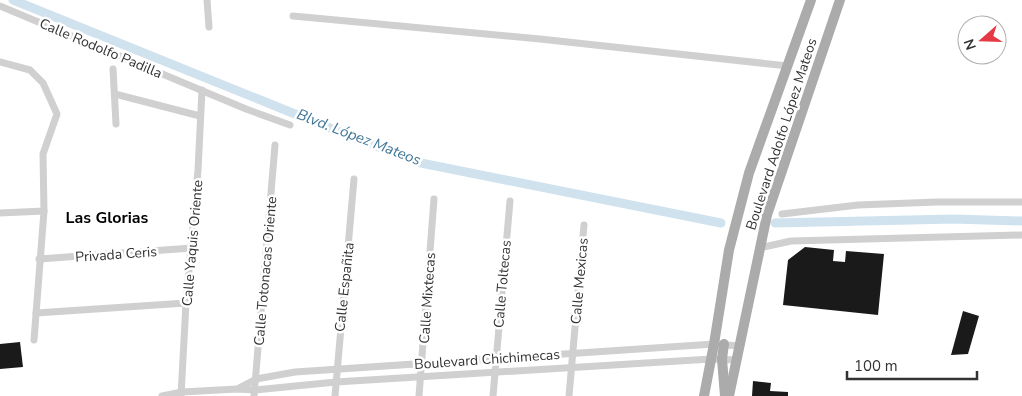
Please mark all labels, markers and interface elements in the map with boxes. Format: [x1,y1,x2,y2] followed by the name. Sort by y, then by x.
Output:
[36,14,165,83] street label: Calle Rodolfo Padilla
[957,15,1007,65] north arrow
[741,35,822,233] street label: Boulevard Adolfo López Mateos
[960,36,981,52] text: N
[294,104,424,170] water label: Blvd. López Mateos
[178,179,207,307] street label: Calle Yaquis Oriente
[250,196,281,346] street label: Calle Totonacas Oriente
[66,207,149,229] district label: Las Glorias
[566,237,593,325] street label: Calle Mexicas
[489,239,516,329] street label: Calle Toltecas
[330,241,359,333] street label: Calle Españita
[74,242,158,267] street label: Privada Ceris
[415,252,440,344] street label: Calle Mixtecas
[414,345,561,374] street label: Boulevard Chichimecas
[847,348,977,380] scale bar
[854,356,898,376] text: 100 m

